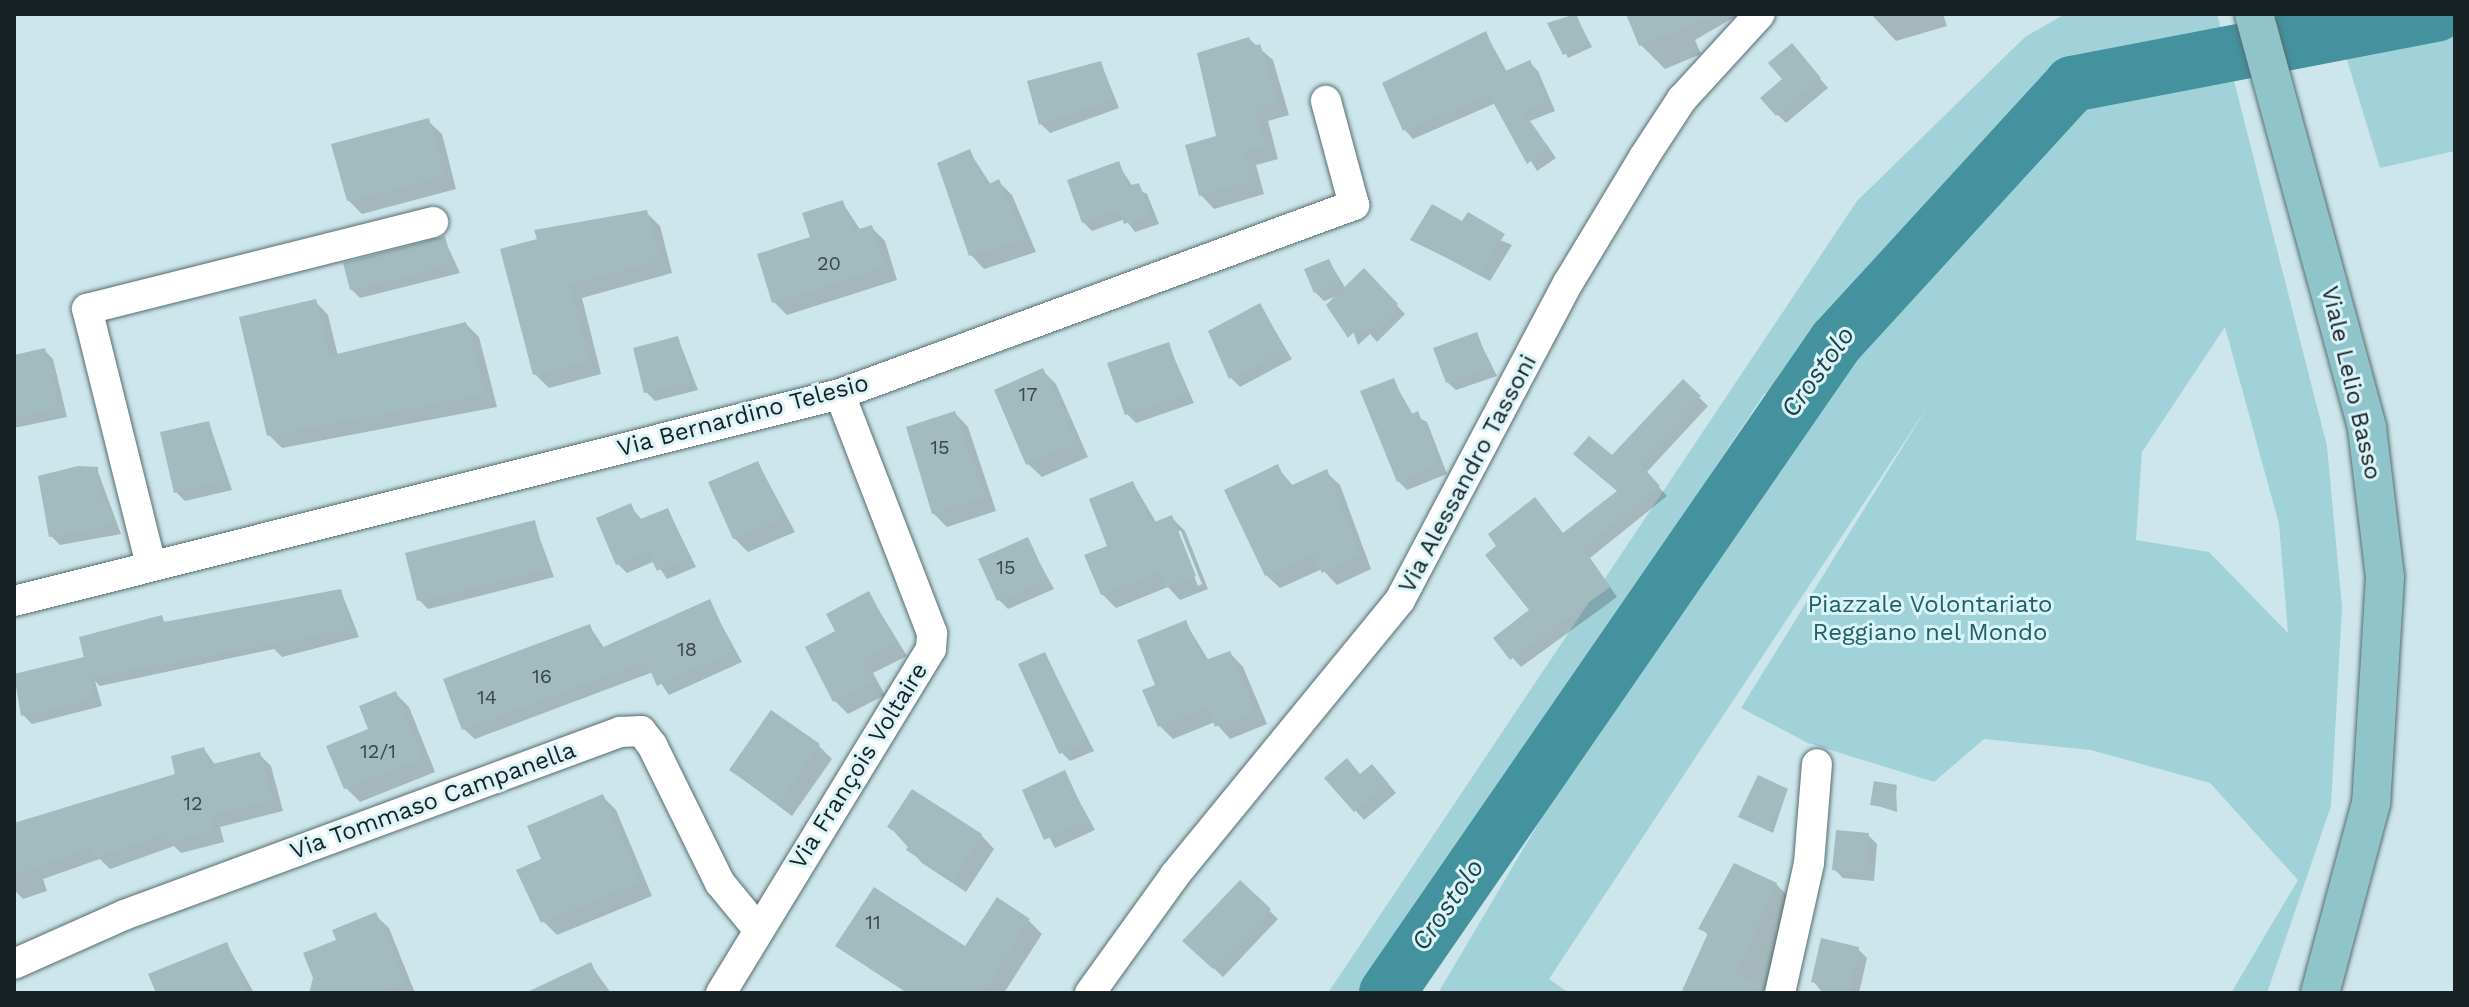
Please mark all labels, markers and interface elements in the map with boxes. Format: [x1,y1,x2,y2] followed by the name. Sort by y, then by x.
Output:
[817,251,841,275] house number: 20
[2315,283,2387,483] street label: Viale Lelio Basso
[1775,320,1861,424] water label: Crostolo
[1392,349,1544,599] street label: Via Alessandro Tassoni
[614,368,872,464] street label: Via Bernardino Telesio
[1018,382,1038,406] house number: 17
[930,435,950,459] house number: 15
[996,555,1016,579] house number: 15
[1807,591,2053,647] park label: Piazzale Volontariato Reggiano nel Mondo
[677,637,697,661] house number: 18
[783,657,935,875] street label: Via François Voltaire
[532,664,552,688] house number: 16
[477,685,497,709] house number: 14
[286,736,580,866] street label: Via Tommaso Campanella
[360,739,396,763] house number: 12/1
[183,791,203,815] house number: 12
[1405,853,1491,957] water label: Crostolo
[865,910,881,934] house number: 11

